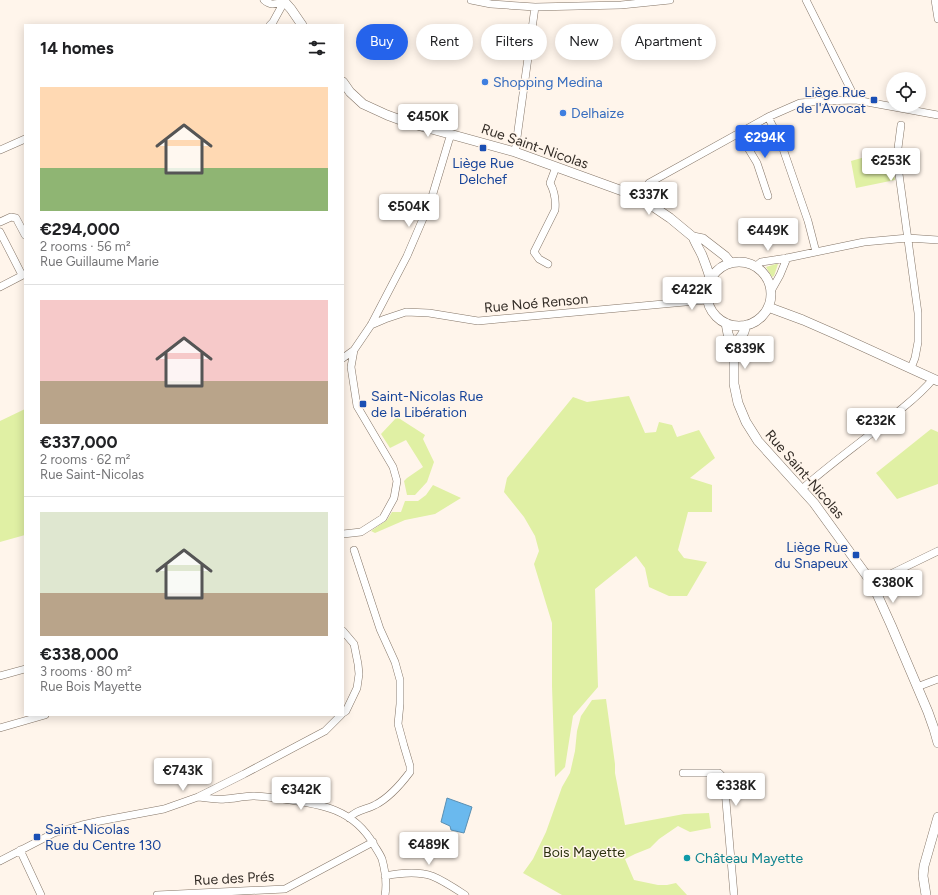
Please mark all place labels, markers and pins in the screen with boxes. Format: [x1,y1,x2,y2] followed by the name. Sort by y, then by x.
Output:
[493,74,603,91] place label: Shopping Medina
[480,77,490,87] marker: Shopping Medina
[796,84,866,117] place label: Liège Rue de l'Avocat
[869,95,879,105] marker: Liège Rue de l'Avocat
[400,104,456,138] pin: €450K
[571,105,624,122] place label: Delhaize
[558,108,568,118] marker: Delhaize
[737,125,793,159] pin: €294K
[478,143,488,153] marker: Liège Rue Delchef
[863,148,919,182] pin: €253K
[452,155,514,188] place label: Liège Rue Delchef
[621,182,677,216] pin: €337K
[381,194,437,228] pin: €504K
[740,218,796,252] pin: €449K
[664,277,720,311] pin: €422K
[717,336,773,370] pin: €839K
[371,388,483,421] place label: Saint-Nicolas Rue de la Libération
[358,399,368,409] marker: Saint-Nicolas Rue de la Libération
[848,408,904,442] pin: €232K
[775,539,848,572] place label: Liège Rue du Snapeux
[851,550,861,560] marker: Liège Rue du Snapeux
[865,570,921,604] pin: €380K
[155,758,211,792] pin: €743K
[708,773,764,807] pin: €338K
[273,777,329,811] pin: €342K
[45,821,161,854] place label: Saint-Nicolas Rue du Centre 130
[32,832,42,842] marker: Saint-Nicolas Rue du Centre 130
[401,832,457,866] pin: €489K
[695,850,804,867] place label: Château Mayette
[682,853,692,863] marker: Château Mayette

